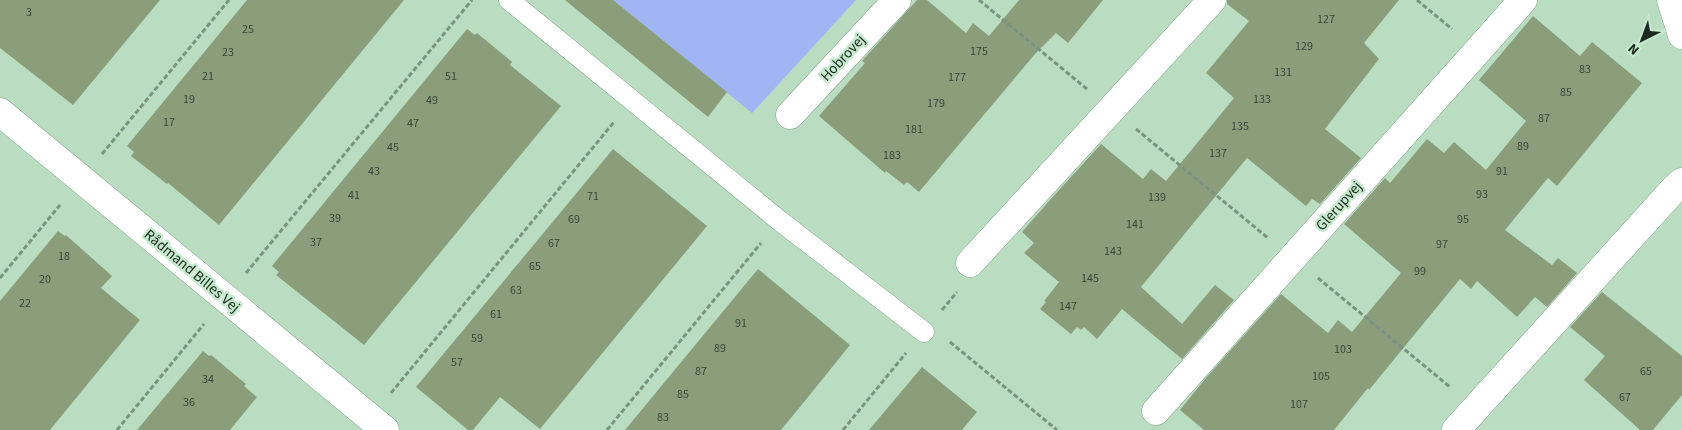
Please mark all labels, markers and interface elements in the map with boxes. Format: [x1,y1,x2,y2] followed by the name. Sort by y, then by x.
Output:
[26,4,32,21] house number: 3
[1317,11,1335,28] house number: 127
[1617,15,1667,65] north arrow
[242,21,254,38] house number: 25
[816,30,870,86] street label: Hobrovej
[1295,38,1313,55] house number: 129
[1624,38,1644,59] text: N
[970,43,988,60] house number: 175
[222,44,234,61] house number: 23
[1579,61,1591,78] house number: 83
[1274,64,1292,81] house number: 131
[202,68,214,85] house number: 21
[445,68,457,85] house number: 51
[948,69,966,86] house number: 177
[1560,84,1572,101] house number: 85
[183,91,195,108] house number: 19
[1253,91,1271,108] house number: 133
[426,92,438,109] house number: 49
[927,95,945,112] house number: 179
[1538,110,1550,127] house number: 87
[163,114,175,131] house number: 17
[407,115,419,132] house number: 47
[1231,118,1249,135] house number: 135
[905,121,923,138] house number: 181
[1517,138,1529,155] house number: 89
[387,139,399,156] house number: 45
[1209,145,1227,162] house number: 137
[883,147,901,164] house number: 183
[368,163,380,180] house number: 43
[1496,163,1508,180] house number: 91
[1311,177,1367,235] street label: Glerupvej
[1476,186,1488,203] house number: 93
[348,187,360,204] house number: 41
[587,188,599,205] house number: 71
[1148,189,1166,206] house number: 139
[329,210,341,227] house number: 39
[568,211,580,228] house number: 69
[1457,211,1469,228] house number: 95
[1126,216,1144,233] house number: 141
[140,225,244,317] street label: Rådmand Billes Vej
[310,234,322,251] house number: 37
[548,235,560,252] house number: 67
[1436,236,1448,253] house number: 97
[1104,243,1122,260] house number: 143
[58,248,70,265] house number: 18
[529,258,541,275] house number: 65
[1414,263,1426,280] house number: 99
[1081,270,1099,287] house number: 145
[39,271,51,288] house number: 20
[510,282,522,299] house number: 63
[19,295,31,312] house number: 22
[1059,298,1077,315] house number: 147
[490,306,502,323] house number: 61
[735,315,747,332] house number: 91
[471,330,483,347] house number: 59
[714,340,726,357] house number: 89
[1334,341,1352,358] house number: 103
[451,354,463,371] house number: 57
[695,363,707,380] house number: 87
[1640,363,1652,380] house number: 65
[1312,368,1330,385] house number: 105
[202,371,214,388] house number: 34
[677,386,689,403] house number: 85
[1619,389,1631,406] house number: 67
[183,394,195,411] house number: 36
[1290,396,1308,413] house number: 107
[657,409,669,426] house number: 83

